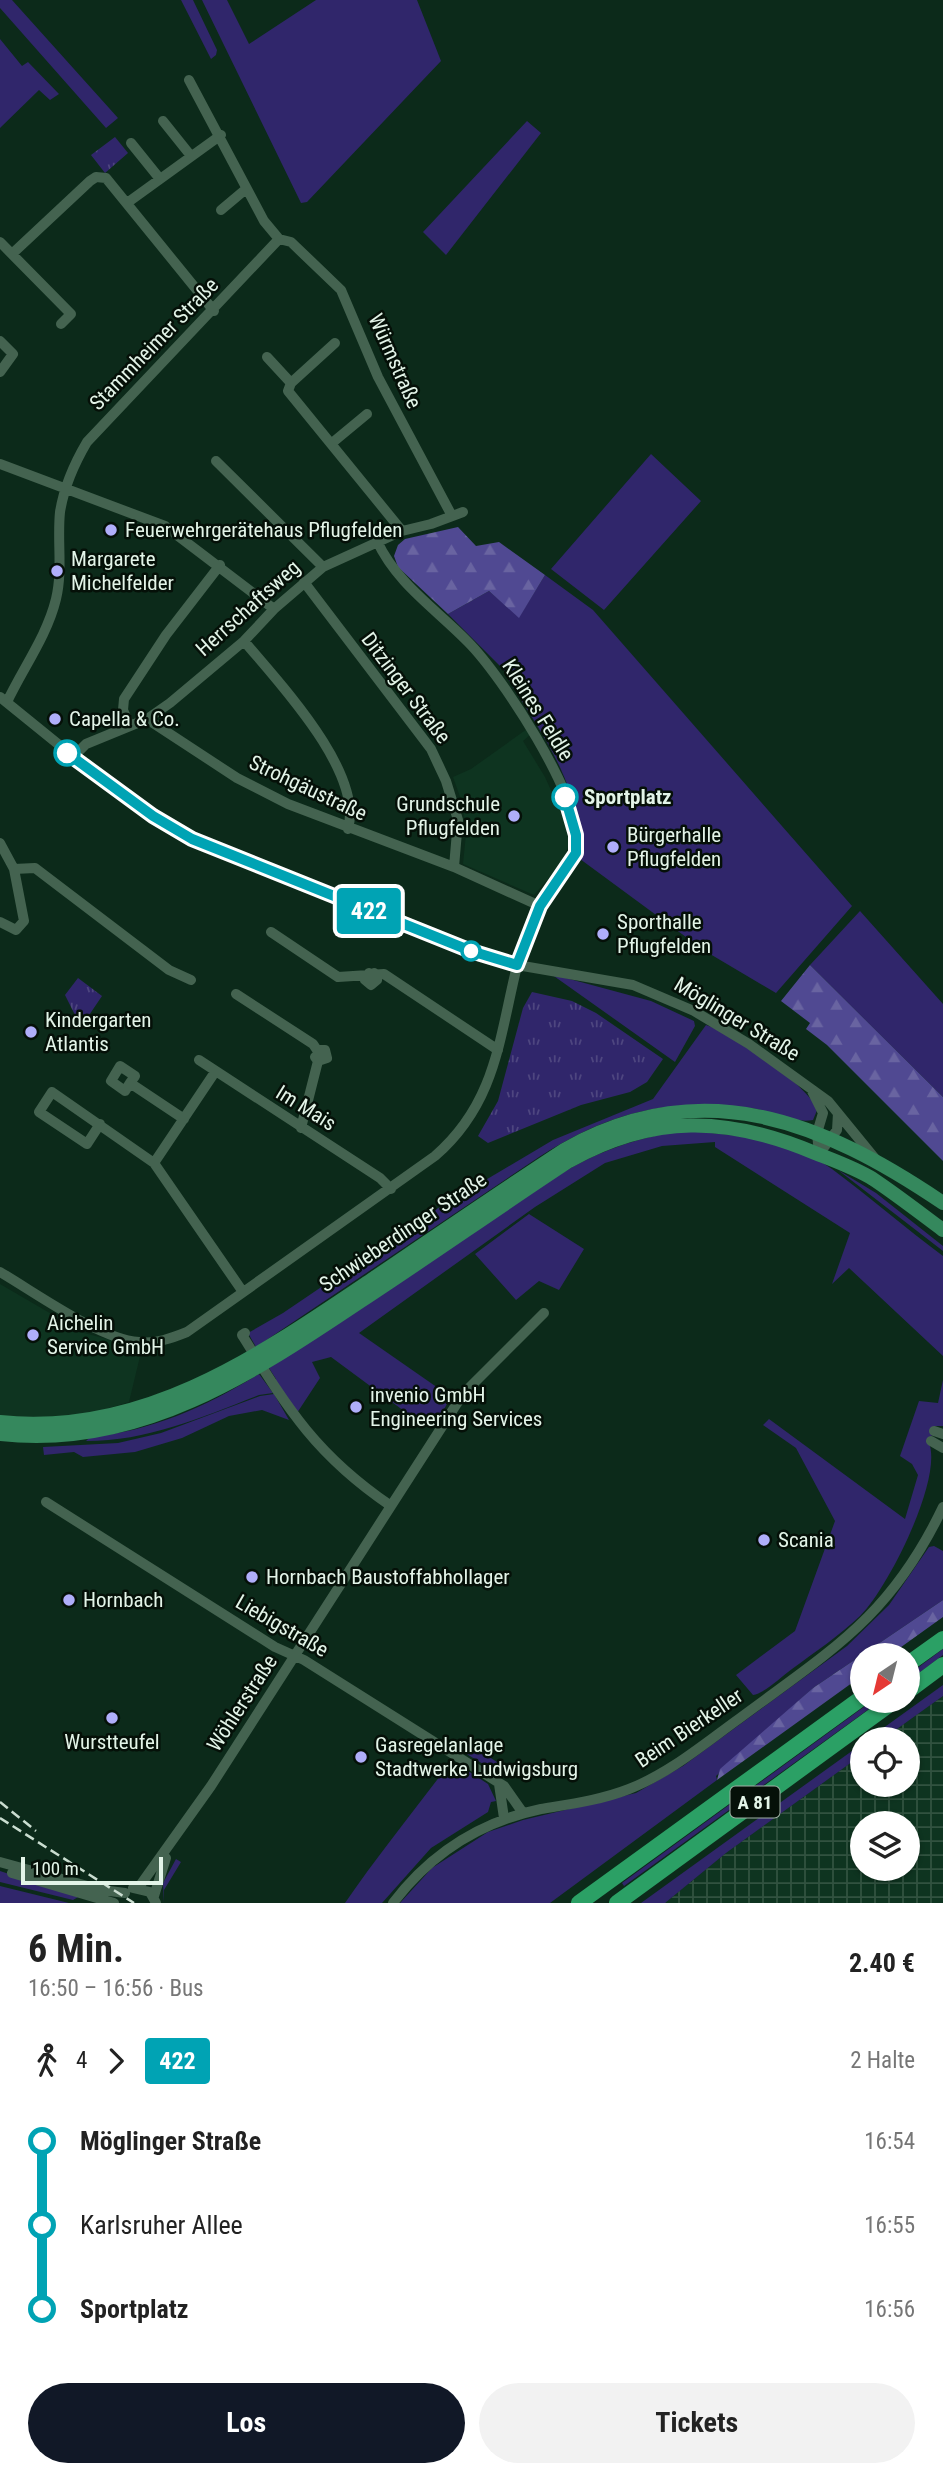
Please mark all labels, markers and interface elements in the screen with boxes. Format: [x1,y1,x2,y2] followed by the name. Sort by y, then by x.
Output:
[85,273,223,415] street label: Stammheimer Straße
[364,310,427,412] street label: Würmstraße
[125,518,402,542] place label: Feuerwehrgerätehaus Pflugfelden
[103,522,119,538] marker: Feuerwehrgerätehaus Pflugfelden
[71,547,174,595] place label: Margarete Michelfelder
[191,555,305,661] street label: Herrschaftsweg
[49,563,65,579] marker: Margarete Michelfelder
[357,628,456,748] street label: Ditzinger Straße
[497,655,579,765] street label: Kleines Feldle
[69,707,180,731] place label: Capella & Co.
[47,711,63,727] marker: Capella & Co.
[54,740,80,766] unlabelled marker
[245,750,371,826] street label: Strohgäustraße
[552,784,578,810] marker: Sportplatz
[584,785,672,809] place label: Sportplatz
[396,792,500,840] place label: Grundschule Pflugfelden
[506,808,522,824] marker: Grundschule Pflugfelden
[627,823,721,871] place label: Bürgerhalle Pflugfelden
[605,839,621,855] marker: Bürgerhalle Pflugfelden
[329,888,409,934] line badge: 422
[351,897,387,925] text: 422
[617,910,711,958] place label: Sporthalle Pflugfelden
[595,926,611,942] marker: Sporthalle Pflugfelden
[461,941,481,961] unlabelled marker
[670,972,804,1066] street label: Möglinger Straße
[45,1008,151,1056] place label: Kindergarten Atlantis
[23,1024,39,1040] marker: Kindergarten Atlantis
[272,1080,340,1136] street label: Im Mais
[315,1167,491,1297] street label: Schwieberdinger Straße
[47,1311,164,1359] place label: Aichelin Service GmbH
[25,1327,41,1343] marker: Aichelin Service GmbH
[370,1383,542,1431] place label: invenio GmbH Engineering Services
[348,1399,364,1415] marker: invenio GmbH Engineering Services
[778,1528,834,1552] place label: Scania
[756,1532,772,1548] marker: Scania
[266,1565,510,1589] place label: Hornbach Baustoffabhollager
[244,1569,260,1585] marker: Hornbach Baustoffabhollager
[83,1588,163,1612] place label: Hornbach
[231,1590,333,1662] street label: Liebigstraße
[61,1592,77,1608] marker: Hornbach
[850,1643,920,1713] north arrow
[850,1643,920,1881] map controls
[202,1650,282,1756] street label: Wöhlerstraße
[631,1683,747,1773] street label: Beim Bierkeller
[104,1710,120,1726] marker: Wurstteufel
[850,1727,920,1797] button: locate
[64,1730,160,1754] place label: Wurstteufel
[375,1733,578,1781] place label: Gasregelanlage Stadtwerke Ludwigsburg
[353,1749,369,1765] marker: Gasregelanlage Stadtwerke Ludwigsburg
[730,1786,780,1818] road number: A 81
[850,1811,920,1881] button: layers
[21,1854,163,1886] scale bar
[32,1857,79,1880] text: 100 m
[28,1927,124,1971] text: 6 Min.
[849,1948,915,1978] text: 2.40 €
[28,1975,204,2002] text: 16:50 – 16:56 · Bus
[28,2042,66,2080] icon: walk
[97,2042,135,2080] icon: forward
[76,2047,87,2074] text: 4
[159,2047,196,2075] text: 422
[850,2047,915,2074] text: 2 Halte
[80,2126,261,2156] text: Möglinger Straße
[864,2128,915,2155] text: 16:54
[80,2210,243,2240] text: Karlsruher Allee
[864,2212,915,2239] text: 16:55
[80,2294,188,2324] text: Sportplatz
[864,2296,915,2323] text: 16:56
[28,2383,465,2463] button: Los
[479,2383,915,2463] button: Tickets

